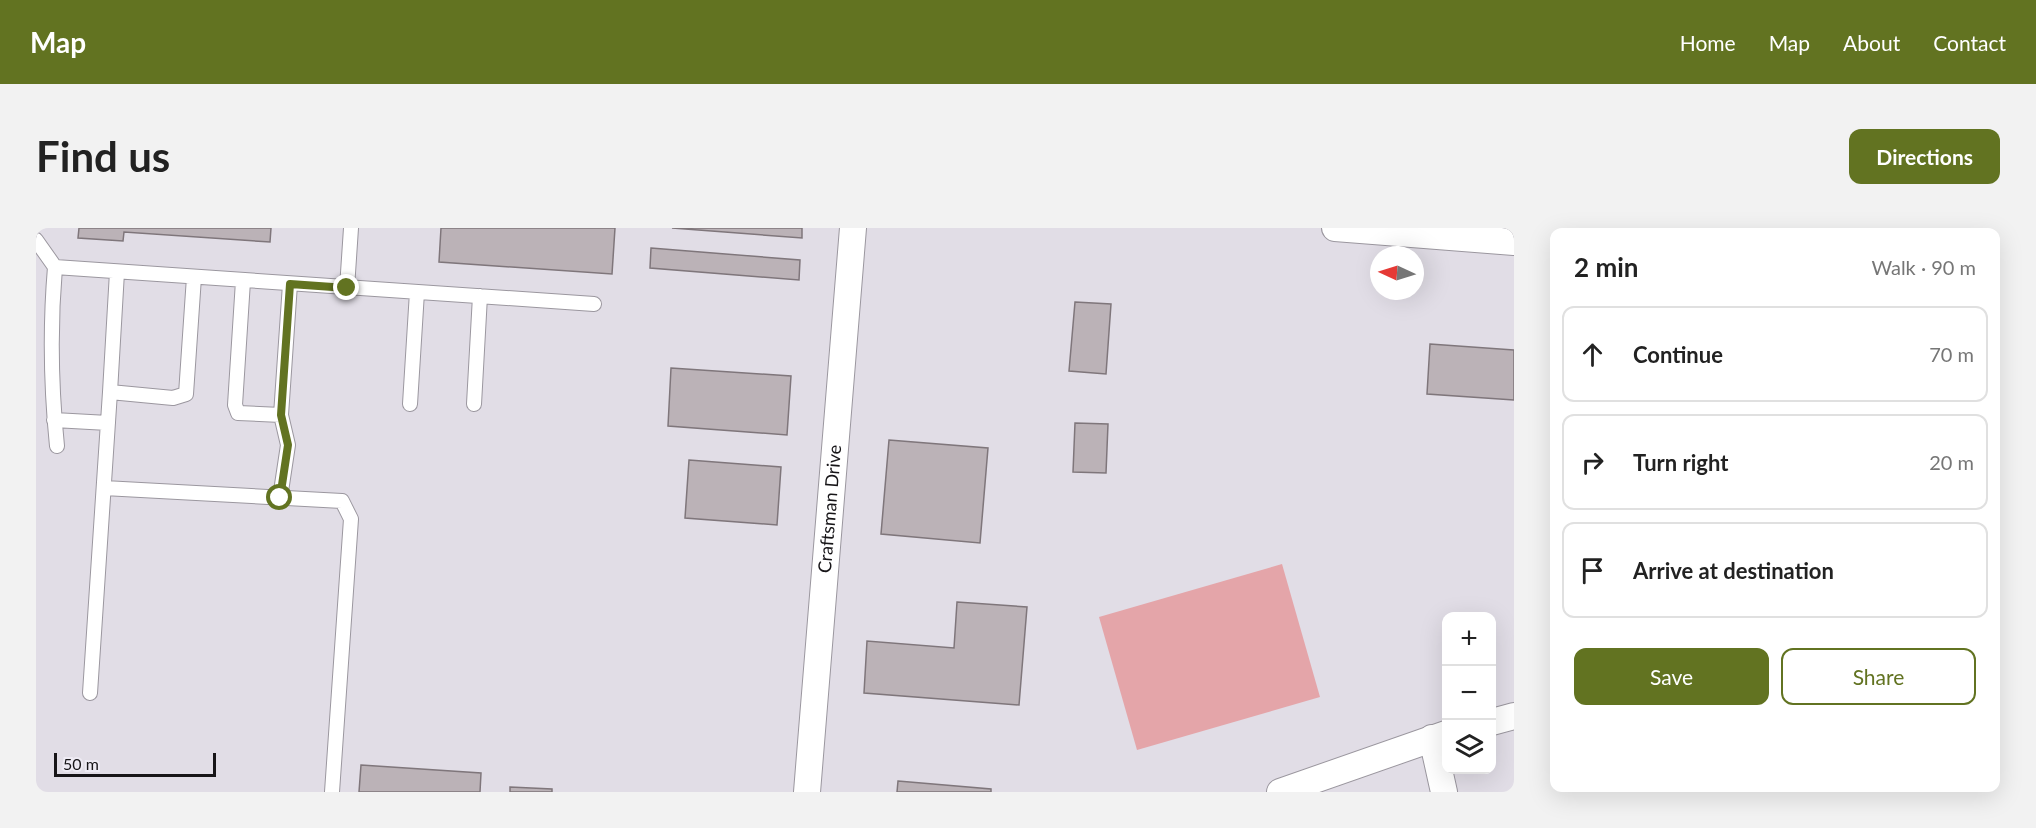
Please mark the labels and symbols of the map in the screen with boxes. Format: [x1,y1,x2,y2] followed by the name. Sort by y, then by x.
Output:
[1370,246,1424,300] north arrow
[333,274,359,300] route end
[813,444,845,574] street label: Craftsman Drive
[266,484,292,510] route start
[54,750,216,778] scale bar

